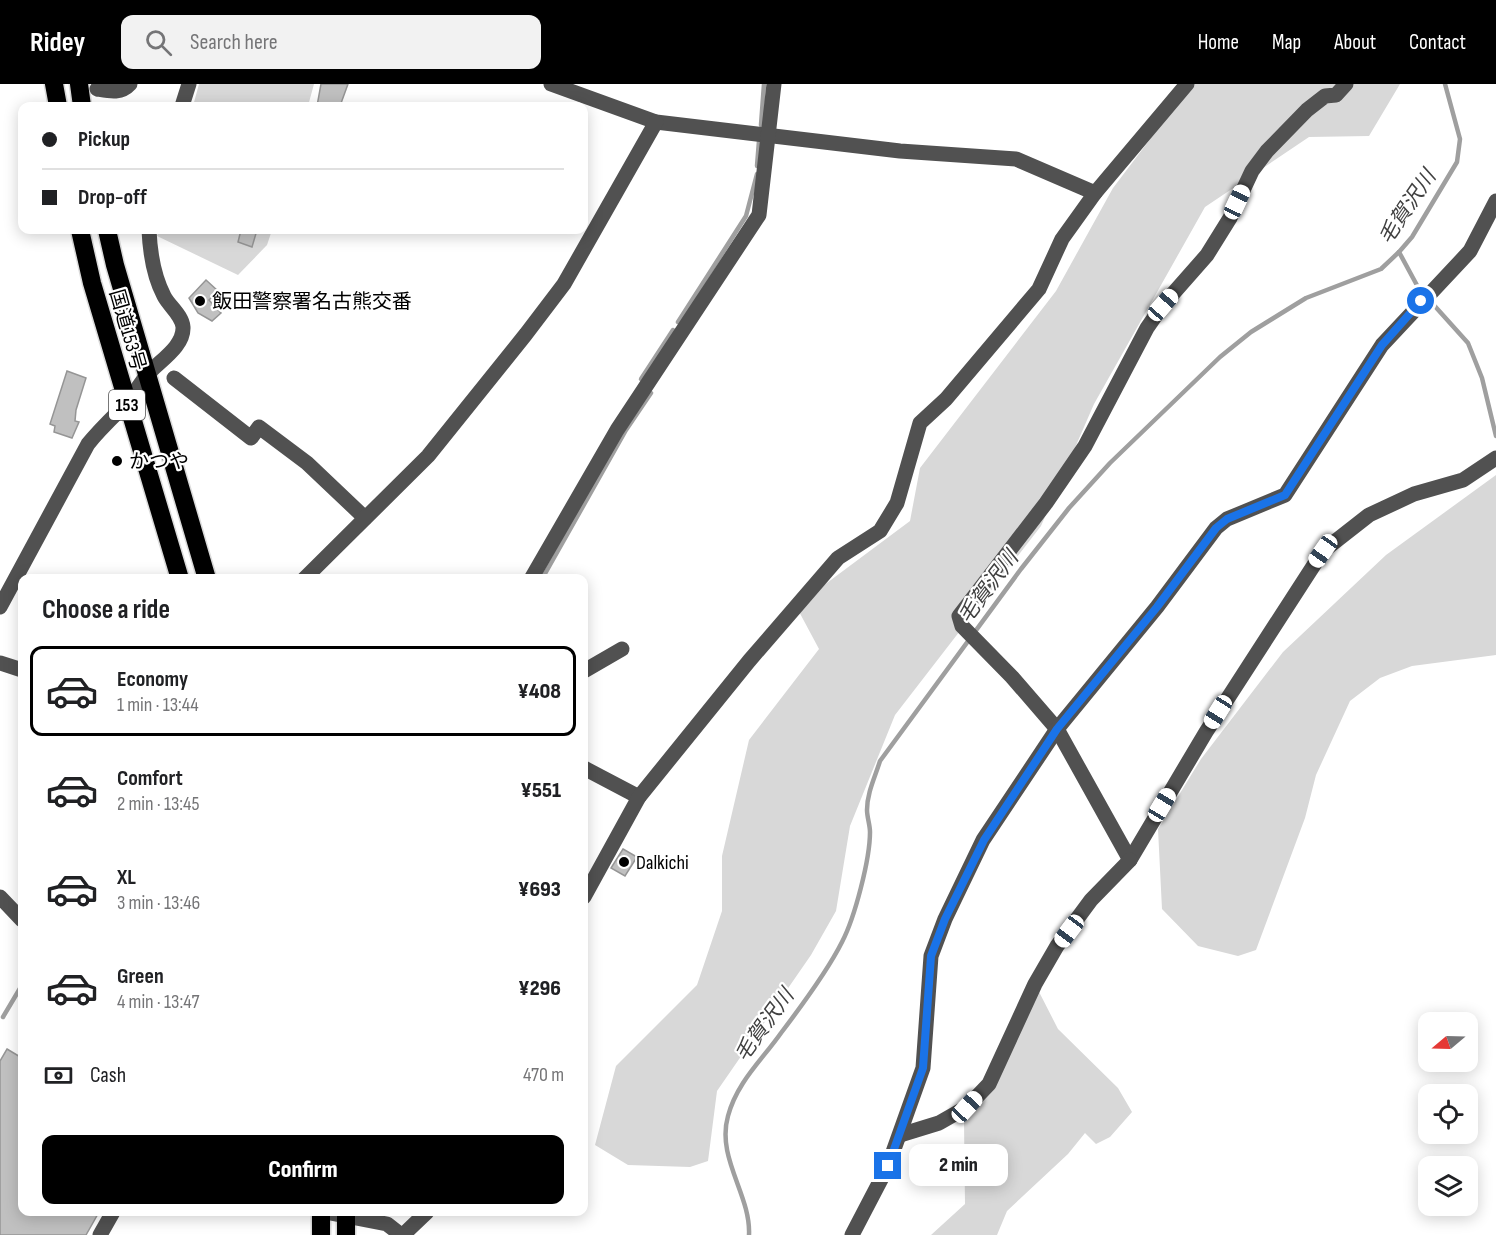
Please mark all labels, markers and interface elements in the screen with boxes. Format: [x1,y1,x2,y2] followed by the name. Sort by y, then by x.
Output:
[121,15,541,69] search box
[30,26,85,59] text: Ridey
[142,26,175,59] icon: search
[190,29,278,56] text: Search here
[1198,30,1239,55] text: Home
[1272,30,1301,55] text: Map
[1334,30,1376,55] text: About
[1409,30,1466,55] text: Contact
[78,126,130,153] text: Pickup
[1374,164,1442,249] water label: 毛賀沢川
[1221,182,1253,222] car
[78,184,147,211] text: Drop-off
[1144,286,1182,324] car
[104,287,150,374] street label: 国道153号
[1407,287,1434,314] route start
[212,290,412,314] place label: 飯田警察署名古熊交番
[193,294,207,308] marker: 飯田警察署名古熊交番
[109,390,145,420] road number: 153
[129,450,189,474] place label: かつや
[110,454,124,468] marker: かつや
[1305,531,1341,571] car
[953,545,1025,628] water label: 毛賀沢川
[42,594,170,626] text: Choose a ride
[45,664,99,718] icon: car
[117,666,188,693] text: Economy
[518,678,561,705] text: ¥408
[1201,692,1235,732] car
[117,693,199,717] text: 1 min · 13:44
[45,763,99,817] icon: car
[117,765,183,792] text: Comfort
[521,777,561,804] text: ¥551
[1145,785,1179,825] car
[117,792,199,816] text: 2 min · 13:45
[636,851,689,875] place label: Dalkichi
[617,855,631,869] marker: Dalkichi
[45,862,99,916] icon: car
[117,864,136,891] text: XL
[518,876,561,903] text: ¥693
[117,891,200,915] text: 3 min · 13:46
[1051,911,1087,951] car
[45,961,99,1015] icon: car
[117,963,164,990] text: Green
[518,975,561,1002] text: ¥296
[730,982,800,1067] water label: 毛賀沢川
[117,990,199,1014] text: 4 min · 13:47
[1418,1012,1478,1072] north arrow
[1418,1012,1478,1216] map controls
[42,1059,75,1092] icon: cash
[90,1062,126,1089] text: Cash
[523,1063,564,1087] text: 470 m
[1418,1084,1478,1144] button: locate
[948,1088,986,1126] car
[42,1135,564,1204] button: Confirm
[909,1145,1008,1187] callout: 2 min
[874,1152,901,1179] route end
[939,1153,978,1177] text: 2 min
[1418,1156,1478,1216] button: layers

